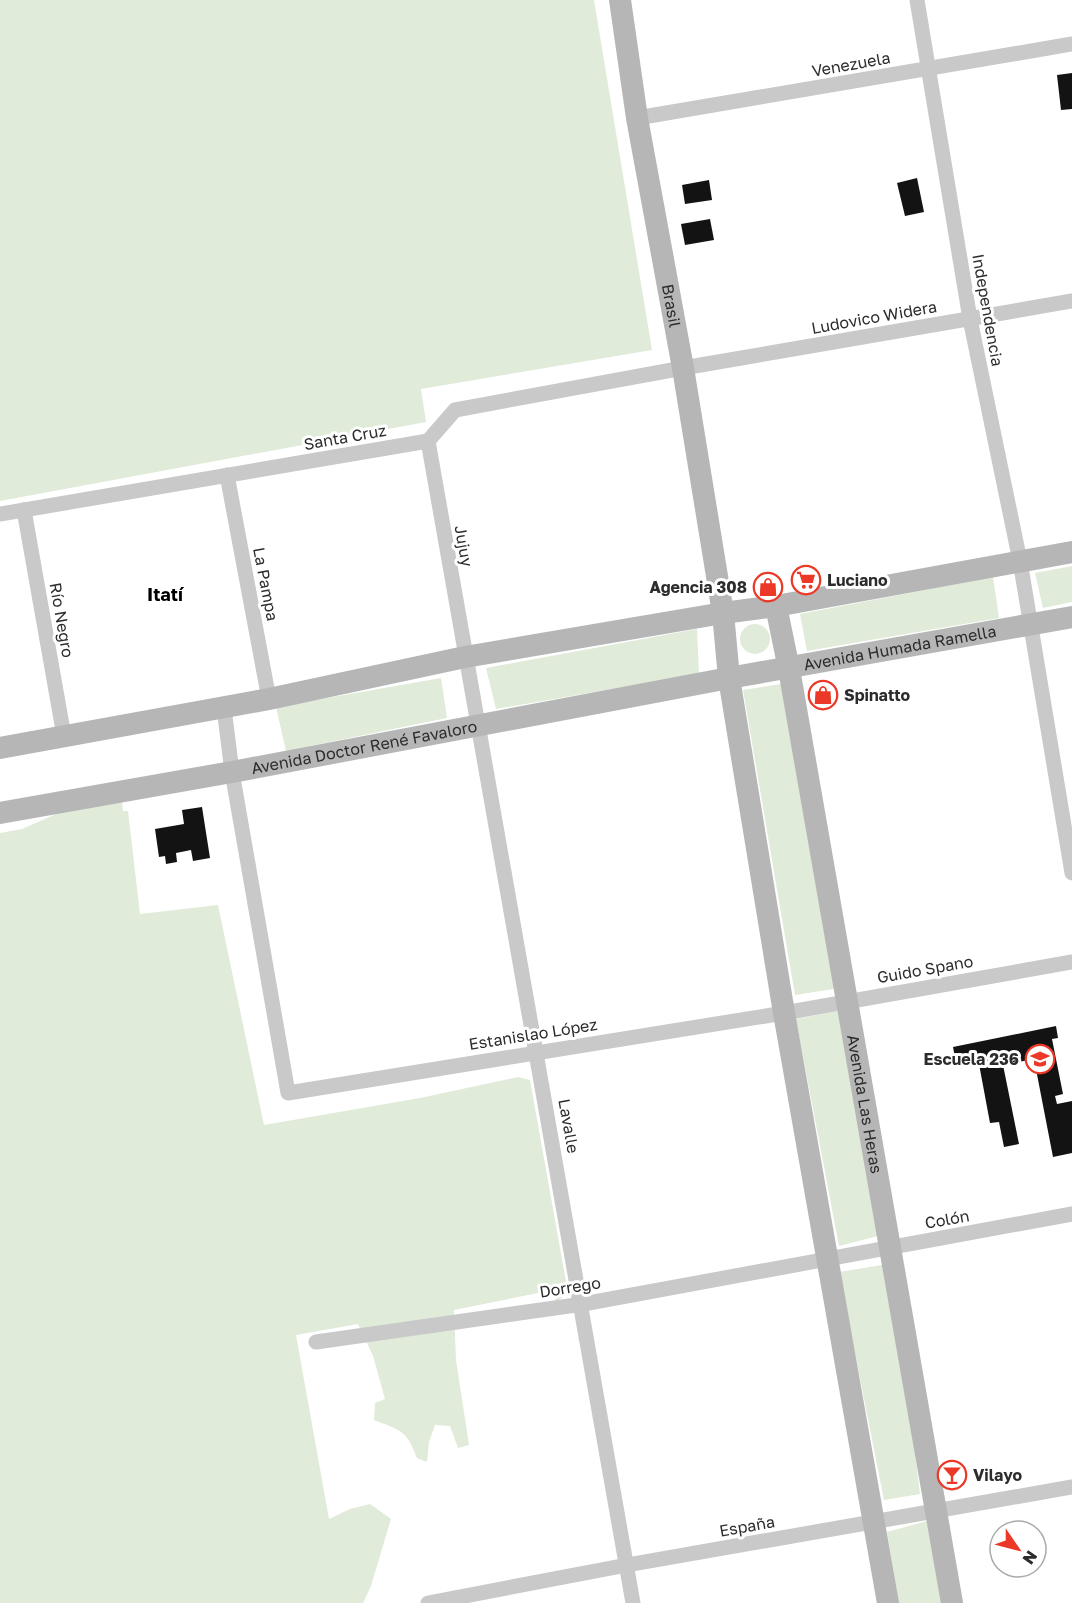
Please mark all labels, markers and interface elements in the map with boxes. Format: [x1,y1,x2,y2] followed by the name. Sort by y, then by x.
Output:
[810,47,892,81] street label: Venezuela
[968,252,1008,368] street label: Independencia
[658,282,685,329] street label: Brasil
[810,296,938,338] street label: Ludovico Widera
[302,420,388,454] street label: Santa Cruz
[451,524,477,568] street label: Jujuy
[249,545,283,623] street label: La Pampa
[790,564,822,596] supermarket icon: Luciano
[827,570,888,590] place label: Luciano
[752,571,784,603] shop icon: Agencia 308
[650,577,747,597] place label: Agencia 308
[46,581,78,659] street label: Río Negro
[147,583,185,605] district label: Itatí
[802,621,998,675] street label: Avenida Humada Ramella
[807,679,839,711] shop icon: Spinatto
[844,685,911,705] place label: Spinatto
[249,716,479,778] street label: Avenida Doctor René Favaloro
[875,951,975,987] street label: Guido Spano
[467,1014,599,1054] street label: Estanislao López
[843,1033,887,1175] street label: Avenida Las Heras
[1024,1043,1056,1075] school or university icon: Escuela 236
[924,1049,1019,1069] place label: Escuela 236
[554,1097,584,1155] street label: Lavalle
[923,1205,971,1233] street label: Colón
[538,1272,602,1302] street label: Dorrego
[936,1459,968,1491] bar icon: Vilayo
[973,1465,1022,1485] place label: Vilayo
[718,1511,776,1541] street label: España
[988,1519,1048,1579] north arrow
[1019,1547,1042,1568] text: N

